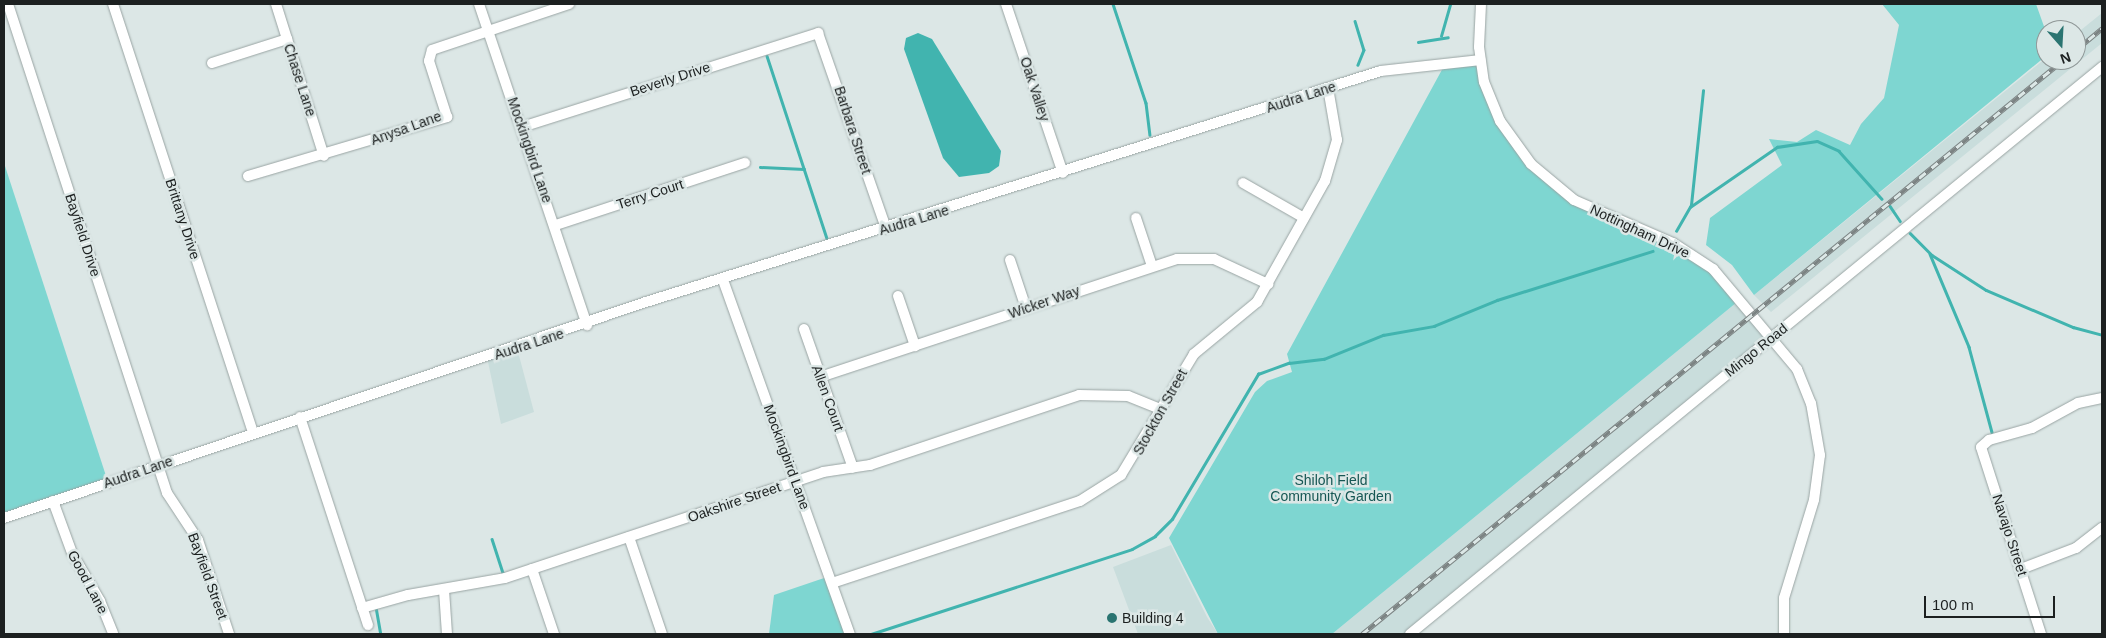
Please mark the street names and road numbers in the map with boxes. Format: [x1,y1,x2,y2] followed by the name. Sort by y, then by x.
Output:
[280,42,320,118] street label: Chase Lane
[1017,55,1053,123] street label: Oak Valley
[628,58,712,100] street label: Beverly Drive
[1264,78,1338,116] street label: Audra Lane
[831,84,875,176] street label: Barbara Street
[504,95,556,205] street label: Mockingbird Lane
[368,107,444,149] street label: Anysa Lane
[614,175,686,213] street label: Terry Court
[162,176,204,262] street label: Brittany Drive
[62,191,104,279] street label: Bayfield Drive
[877,201,951,239] street label: Audra Lane
[1587,201,1693,261] street label: Nottingham Drive
[1006,282,1082,322] street label: Wicker Way
[1721,320,1791,380] street label: Mingo Road
[492,325,566,363] street label: Audra Lane
[808,363,848,433] street label: Allen Court
[1129,366,1191,458] street label: Stockton Street
[760,402,814,512] street label: Mockingbird Lane
[101,452,175,492] street label: Audra Lane
[685,478,783,526] street label: Oakshire Street
[1989,492,2031,578] street label: Navajo Street
[185,530,231,622] street label: Bayfield Street
[64,547,112,617] street label: Good Lane

